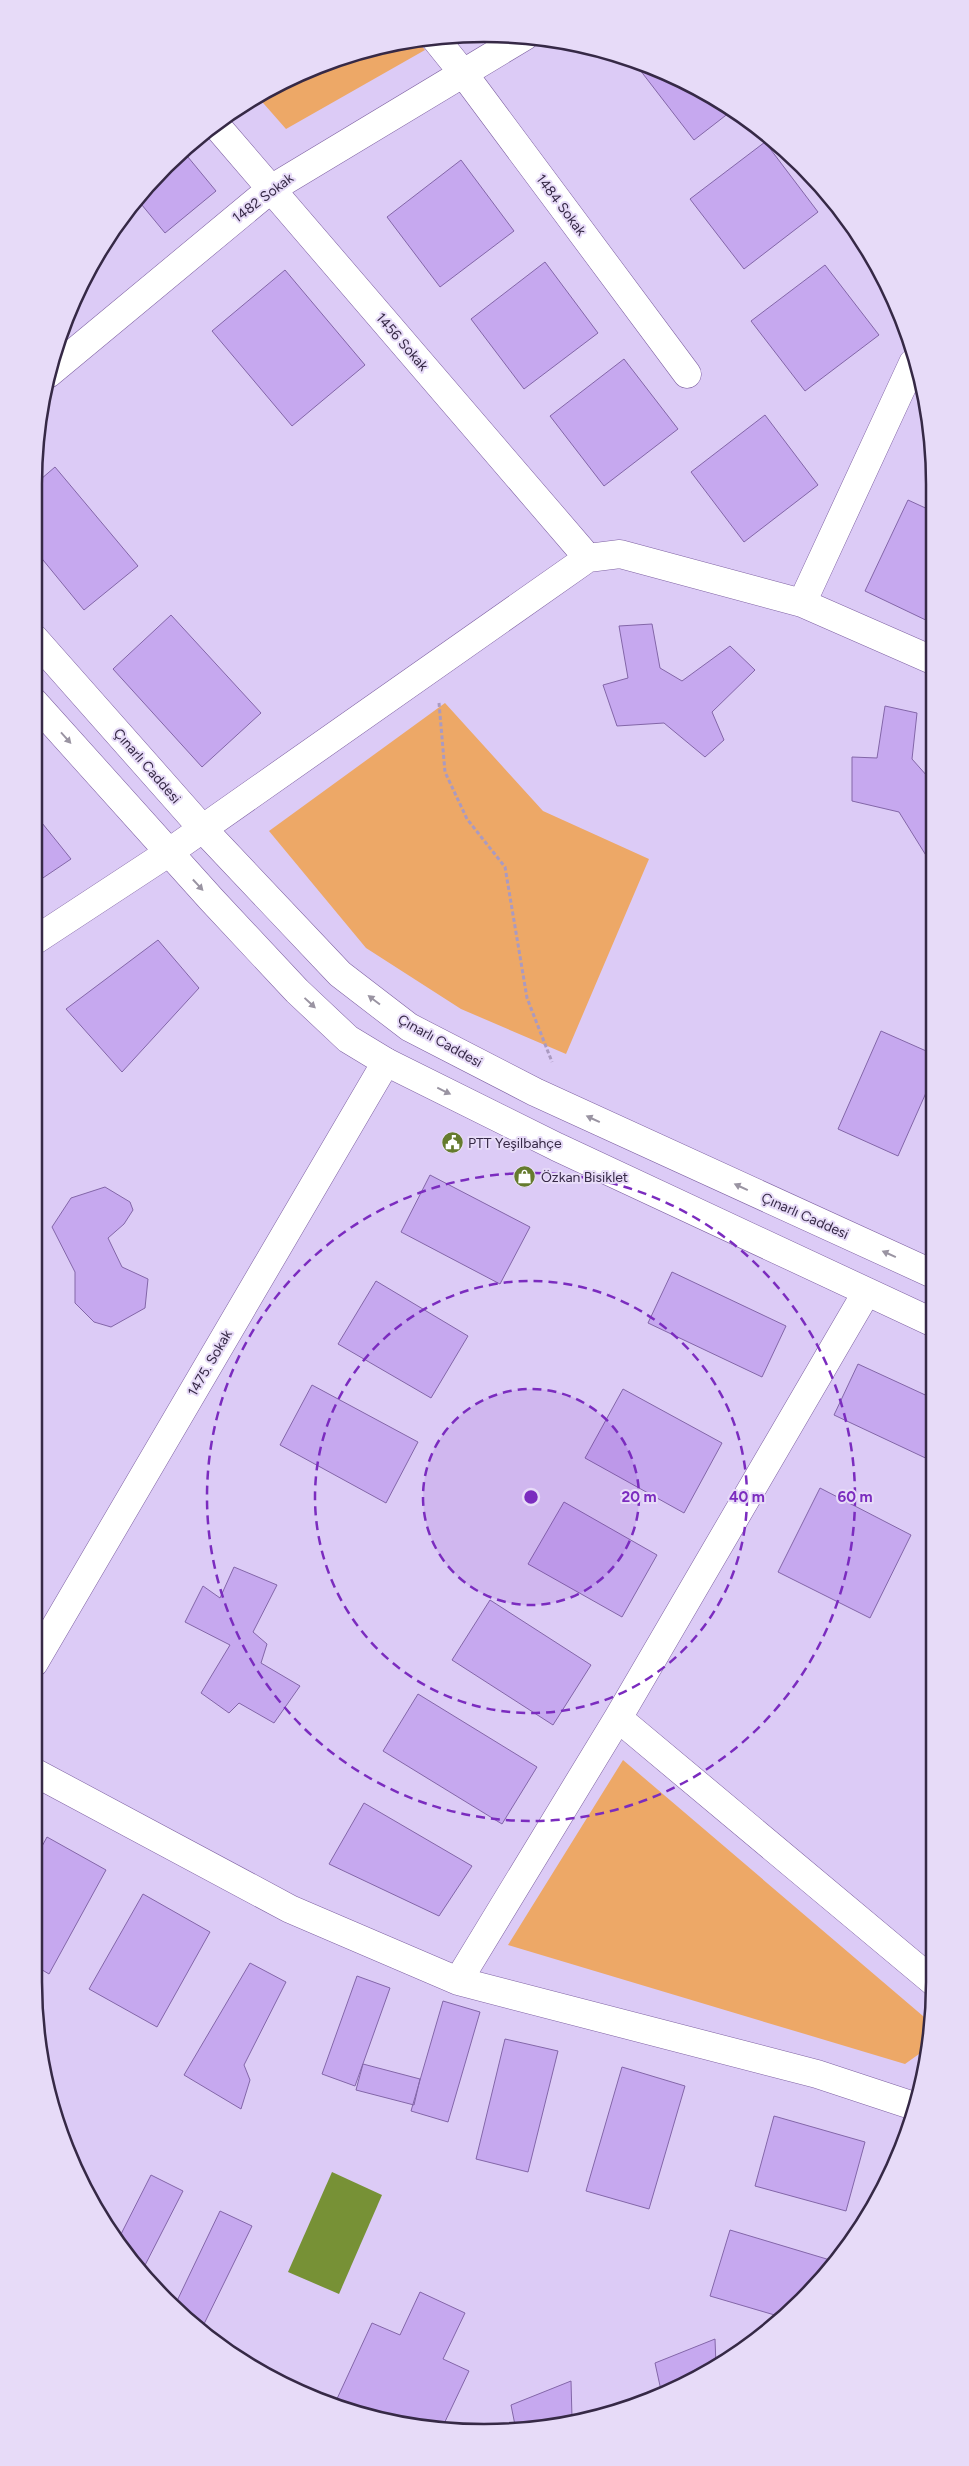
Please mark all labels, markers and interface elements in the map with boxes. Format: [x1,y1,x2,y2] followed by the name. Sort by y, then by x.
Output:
[229,170,297,226] street label: 1482 Sokak
[532,171,590,239] street label: 1484 Sokak
[372,310,432,375] street label: 1456 Sokak
[110,725,184,807] street label: Çınarlı Caddesi
[60,731,72,743] one-way arrow
[192,879,204,891] one-way arrow
[368,995,381,1006] one-way arrow
[303,997,315,1009] one-way arrow
[395,1011,485,1071] street label: Çınarlı Caddesi
[437,1087,452,1095] one-way arrow
[586,1115,600,1123] one-way arrow
[440,1131,464,1155] public building icon: PTT Yeşilbahçe
[468,1135,562,1152] place label: PTT Yeşilbahçe
[513,1165,537,1189] shop icon: Özkan Bisiklet
[541,1169,628,1186] place label: Özkan Bisiklet
[734,1183,748,1191] one-way arrow
[759,1189,851,1243] street label: Çınarlı Caddesi
[882,1249,896,1257] one-way arrow
[184,1327,236,1399] street label: 1475. Sokak
[522,1488,540,1506] centre of rings
[621,1488,657,1506] text: 20 m
[729,1488,765,1506] text: 40 m
[837,1488,873,1506] text: 60 m

